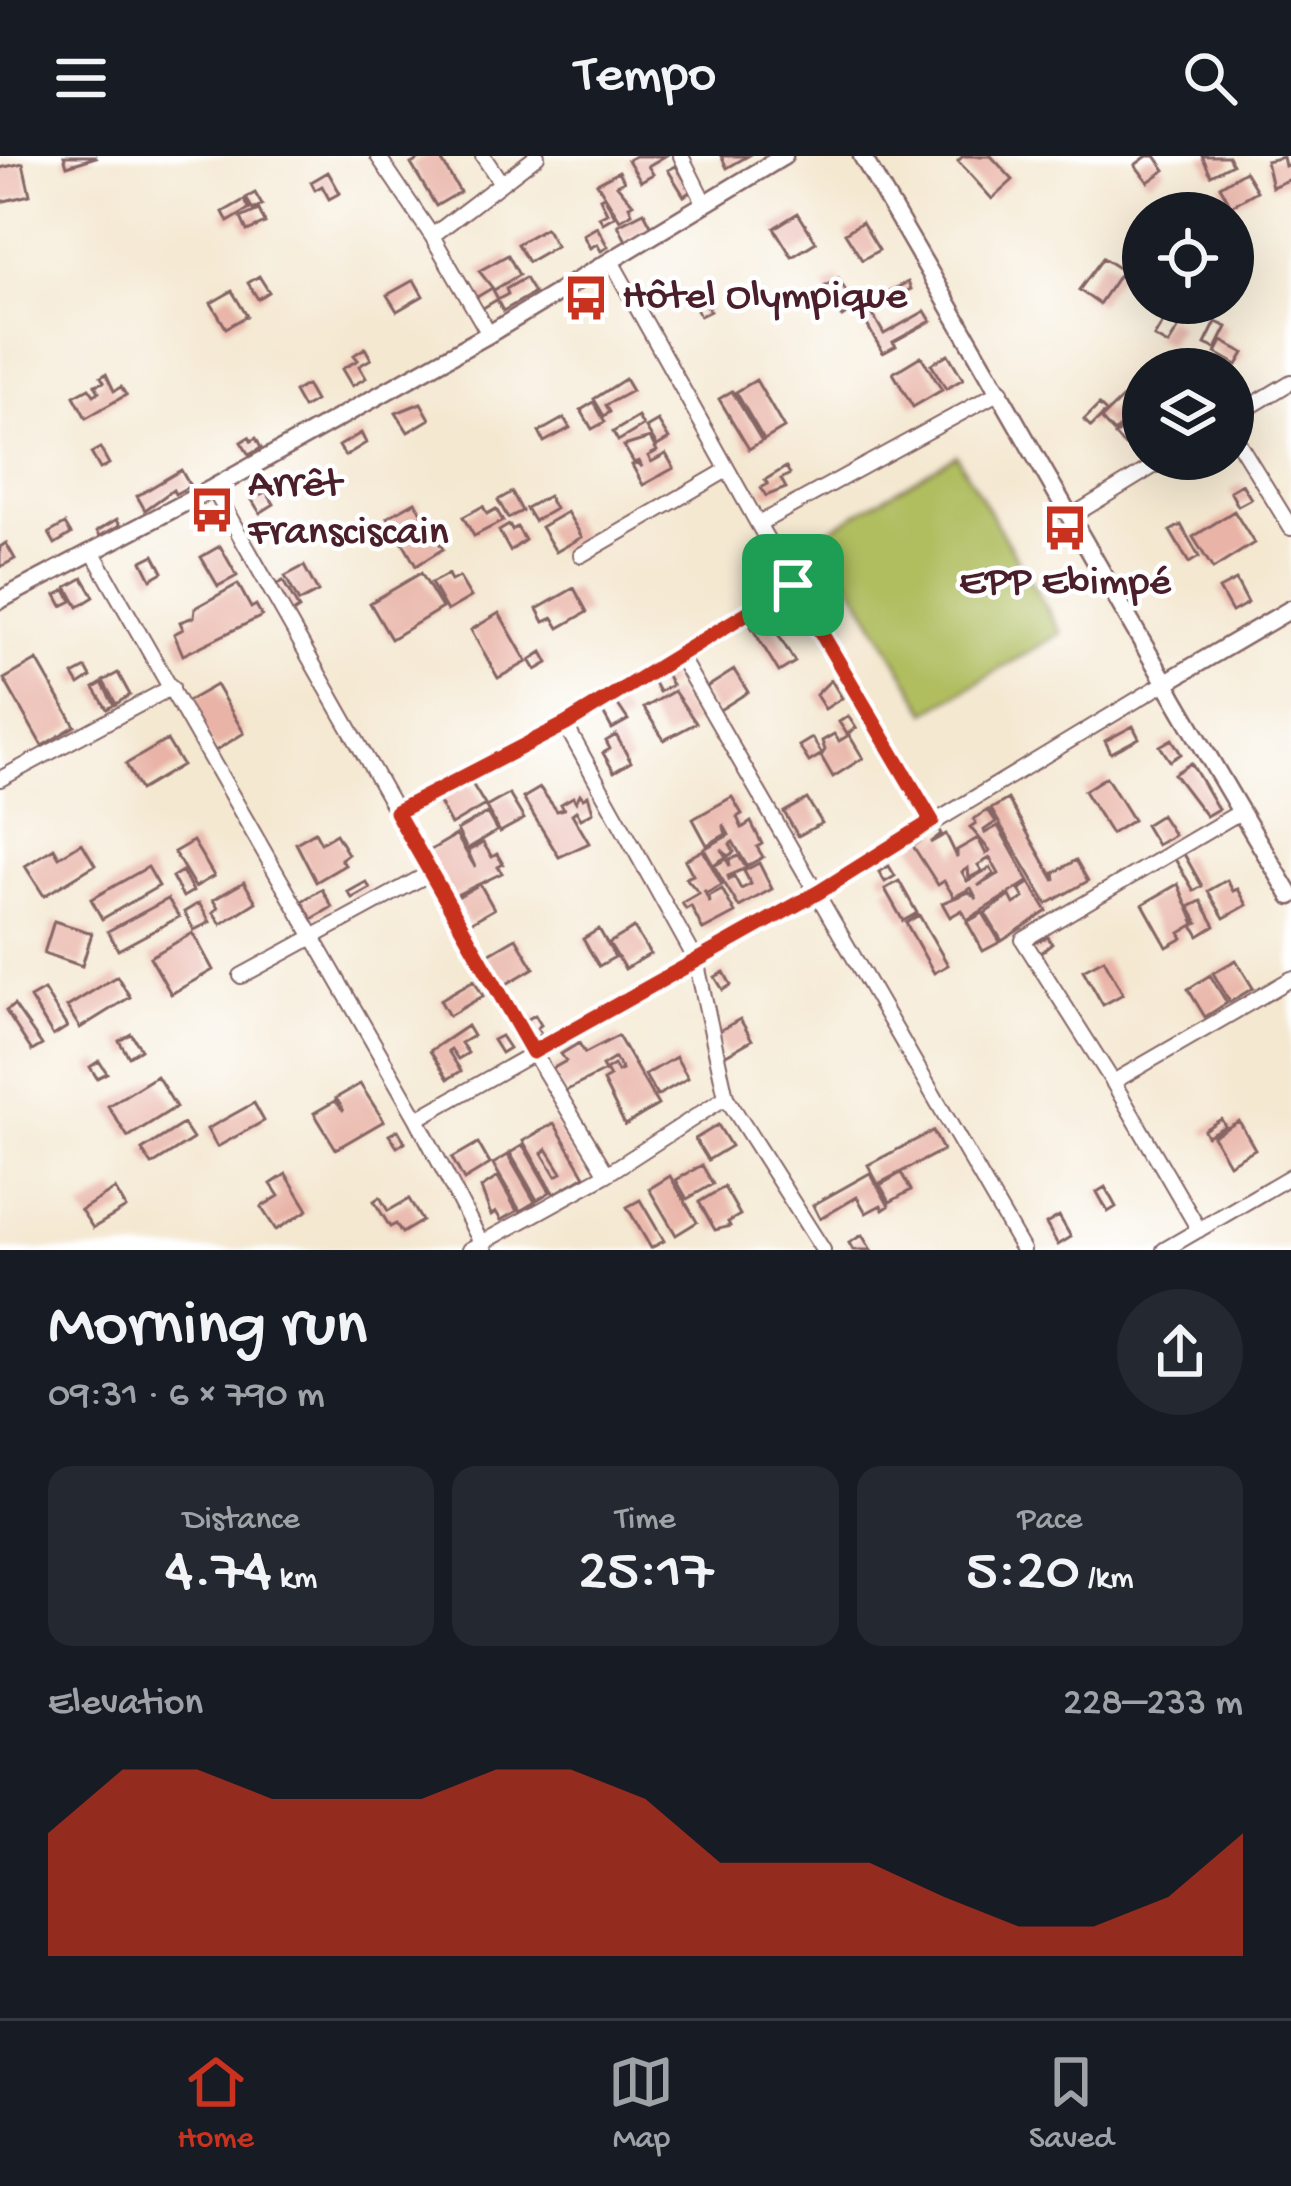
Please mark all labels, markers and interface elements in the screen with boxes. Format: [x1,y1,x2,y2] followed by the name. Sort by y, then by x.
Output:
[48,45,114,111] icon: menu
[1177,45,1243,111] icon: search
[575,46,716,110] text: Tempo
[1122,192,1254,480] map controls
[1122,192,1254,324] button: locate
[561,273,611,323] bus stop icon: Hôtel Olympique
[622,274,908,323] place label: Hôtel Olympique
[1122,348,1254,480] button: layers
[247,462,449,559] place label: Arrêt Fransciscain
[187,485,237,535] bus stop icon: Arrêt Fransciscain
[1040,503,1090,553] bus stop icon: EPP Ebimpé
[742,534,844,636] pin
[760,552,826,618] icon: arrive
[959,560,1172,609] place label: EPP Ebimpé
[1117,1289,1243,1415] button: share
[48,1290,367,1368] text: Morning run
[48,1374,325,1420] text: 09:31 · 6 × 790 m
[183,1502,299,1540] text: Distance
[615,1502,676,1540] text: Time
[1017,1502,1082,1540] text: Pace
[165,1540,272,1610] text: 4.74
[578,1540,713,1610] text: 25:17
[966,1540,1080,1610] text: 5:20
[272,1561,318,1599] text: km
[1080,1561,1134,1599] text: /km
[48,1682,203,1728] text: Elevation
[1063,1682,1243,1728] text: 228–233 m
[177,2049,254,2159] tab: Home
[608,2049,674,2159] tab: Map
[1029,2049,1114,2159] tab: Saved

